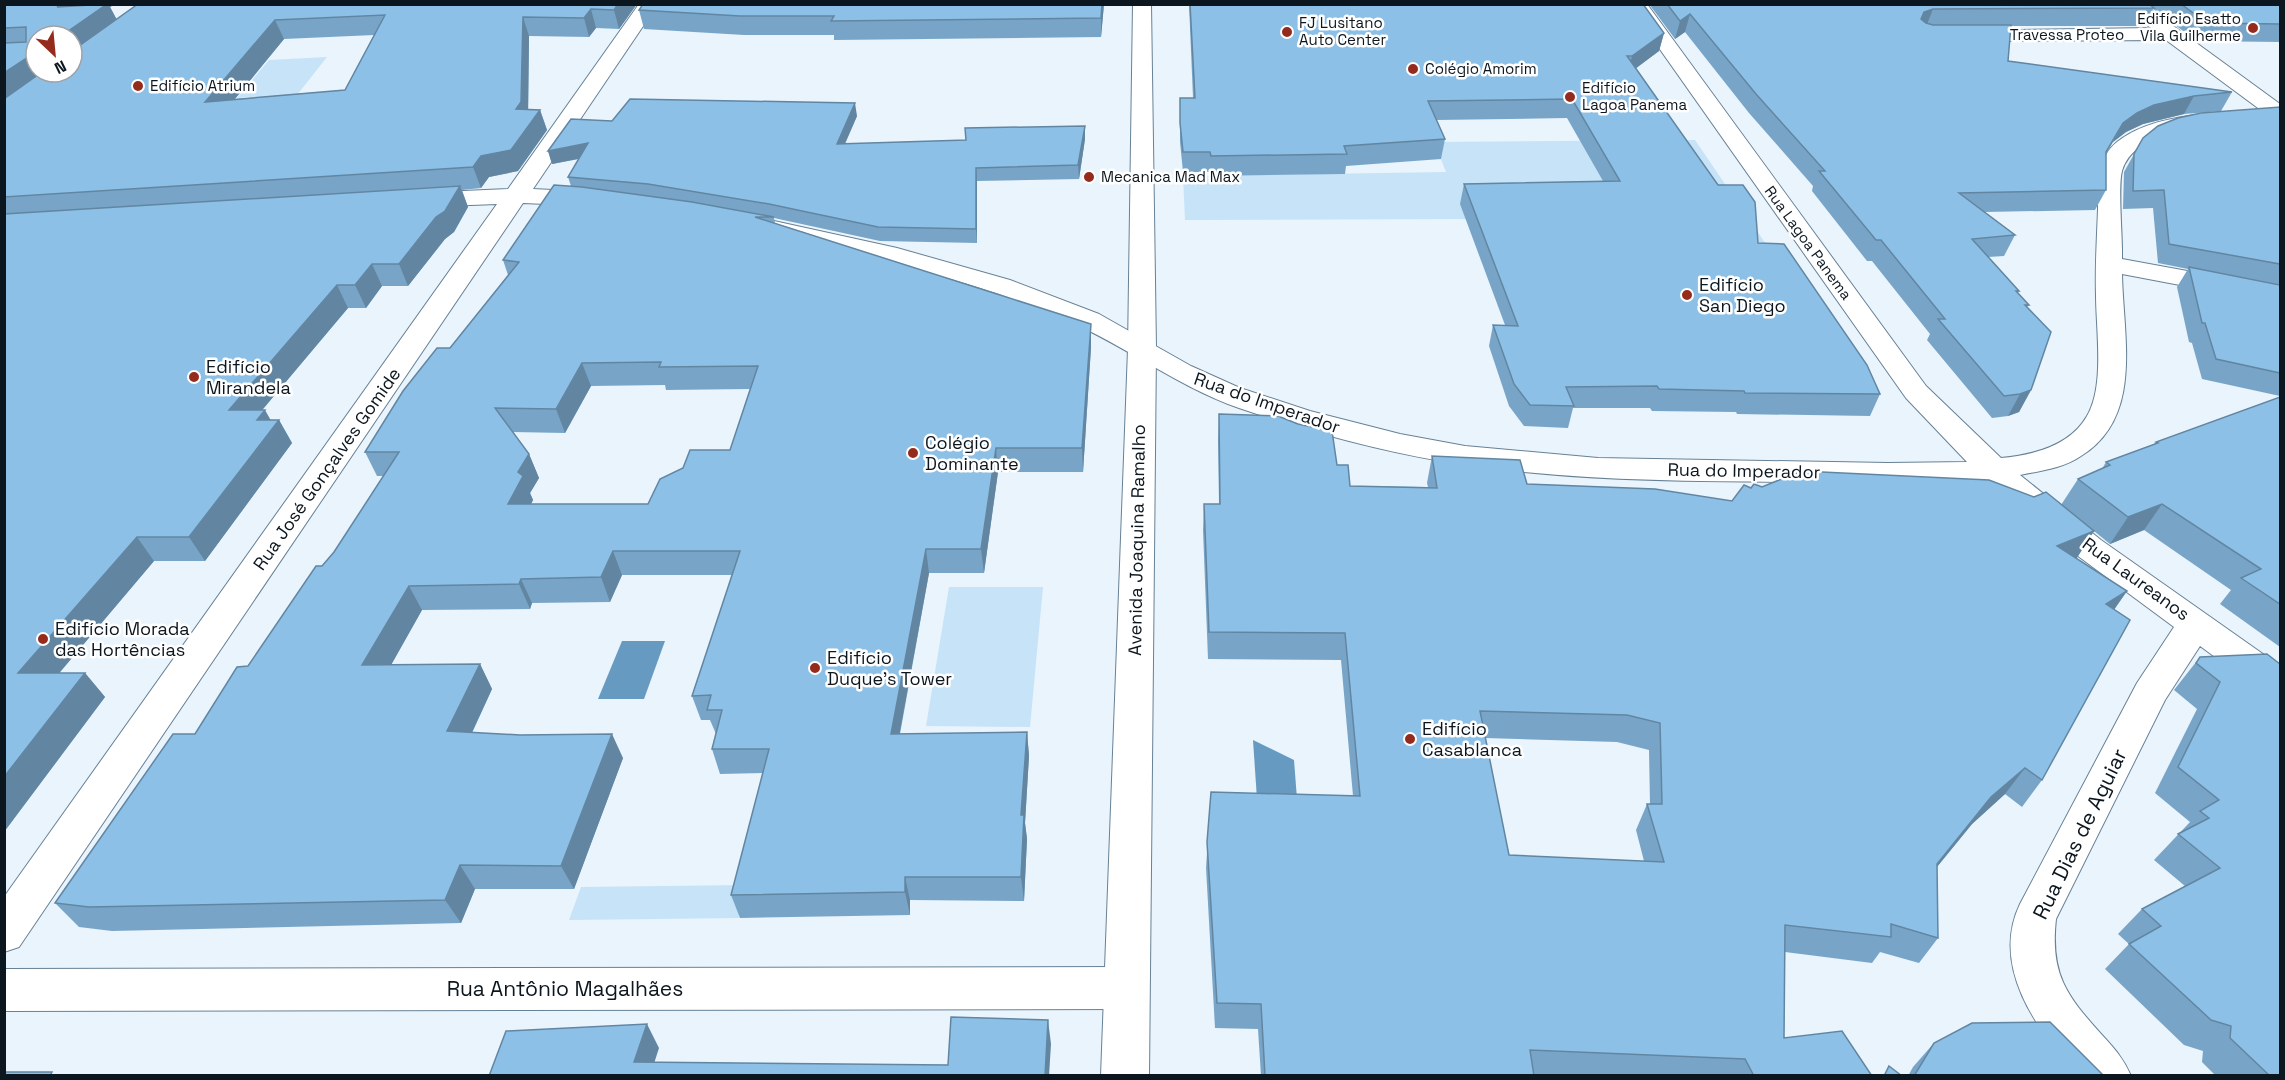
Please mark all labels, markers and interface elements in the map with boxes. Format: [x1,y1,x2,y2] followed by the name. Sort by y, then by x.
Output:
[2137,9,2241,45] place label: Edifício Esatto Vila Guilherme
[1299,13,1386,49] place label: FJ Lusitano Auto Center
[2246,21,2260,35] marker: Edifício Esatto Vila Guilherme
[24,24,84,84] north arrow
[1280,25,1294,39] marker: FJ Lusitano Auto Center
[2010,25,2124,44] street label: Travessa Proteo
[51,55,70,79] text: N
[1425,59,1537,78] place label: Colégio Amorim
[1406,62,1420,76] marker: Colégio Amorim
[150,76,255,95] place label: Edifício Atrium
[1582,78,1687,114] place label: Edifício Lagoa Panema
[131,79,145,93] marker: Edifício Atrium
[1563,90,1577,104] marker: Edifício Lagoa Panema
[1101,167,1240,186] place label: Mecanica Mad Max
[1082,170,1096,184] marker: Mecanica Mad Max
[1761,182,1856,304] street label: Rua Lagoa Panema
[1699,273,1786,317] place label: Edifício San Diego
[1680,288,1694,302] marker: Edifício San Diego
[206,355,291,399] place label: Edifício Mirandela
[248,363,405,575] street label: Rua José Gonçalves Gomide
[1191,367,1343,438] street label: Rua do Imperador
[187,370,201,384] marker: Edifício Mirandela
[1123,424,1150,656] street label: Avenida Joaquina Ramalho
[925,431,1019,475] place label: Colégio Dominante
[906,446,920,460] marker: Colégio Dominante
[1667,458,1821,483] street label: Rua do Imperador
[2078,532,2195,625] street label: Rua Laureanos
[55,617,190,661] place label: Edifício Morada das Hortências
[36,632,50,646] marker: Edifício Morada das Hortências
[827,646,952,690] place label: Edifício Duque's Tower
[808,661,822,675] marker: Edifício Duque's Tower
[1422,717,1522,761] place label: Edifício Casablanca
[1403,732,1417,746] marker: Edifício Casablanca
[2026,744,2133,924] street label: Rua Dias de Aguiar
[447,975,683,1002] street label: Rua Antônio Magalhães

